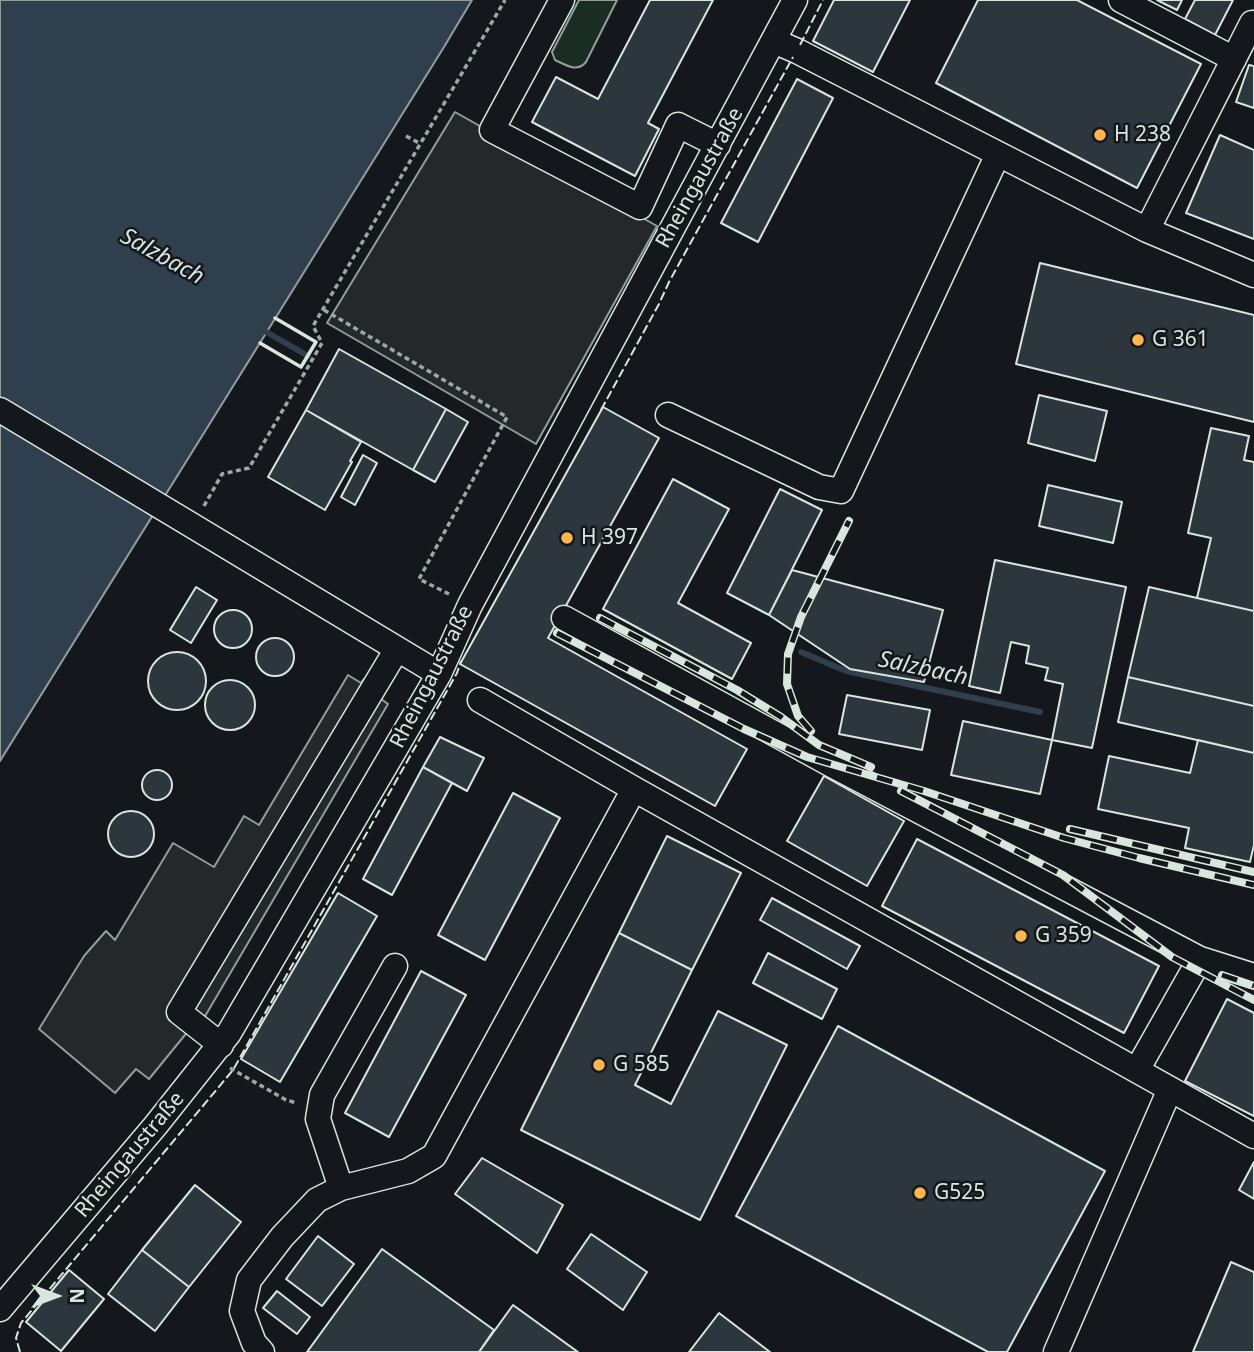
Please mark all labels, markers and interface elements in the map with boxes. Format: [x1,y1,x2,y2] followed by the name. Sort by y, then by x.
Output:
[651,103,749,253] street label: Rheingaustraße
[1114,122,1171,148] place label: H 238
[1092,127,1108,143] marker: H 238
[116,223,208,291] water label: Salzbach
[1152,327,1209,353] place label: G 361
[1130,332,1146,348] marker: G 361
[581,525,638,551] place label: H 397
[559,530,575,546] marker: H 397
[385,601,479,753] street label: Rheingaustraße
[876,646,970,692] water label: Salzbach
[1035,923,1092,949] place label: G 359
[1013,928,1029,944] marker: G 359
[613,1052,670,1078] place label: G 585
[591,1057,607,1073] marker: G 585
[70,1087,190,1223] street label: Rheingaustraße
[934,1180,985,1206] place label: G525
[912,1185,928,1201] marker: G525
[21,1261,91,1331] north arrow
[64,1288,90,1304] text: N

